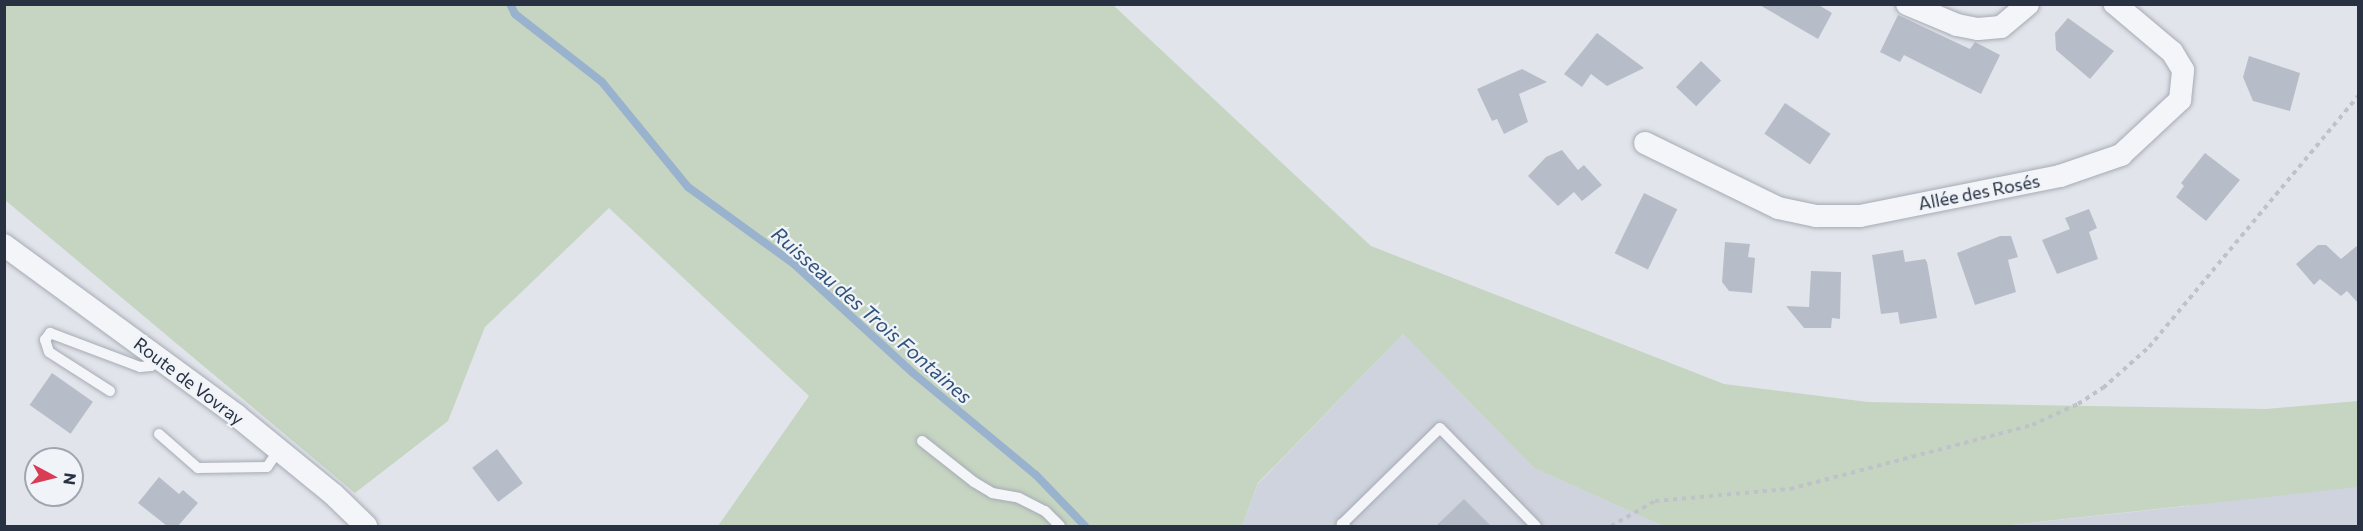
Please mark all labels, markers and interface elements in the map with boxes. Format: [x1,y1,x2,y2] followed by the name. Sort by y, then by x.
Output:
[1916,170,2042,214] street label: Allée des Rosés
[767,222,977,408] water label: Ruisseau des Trois Fontaines
[130,333,248,429] street label: Route de Vovray
[24,447,84,507] north arrow
[60,472,81,486] text: N

